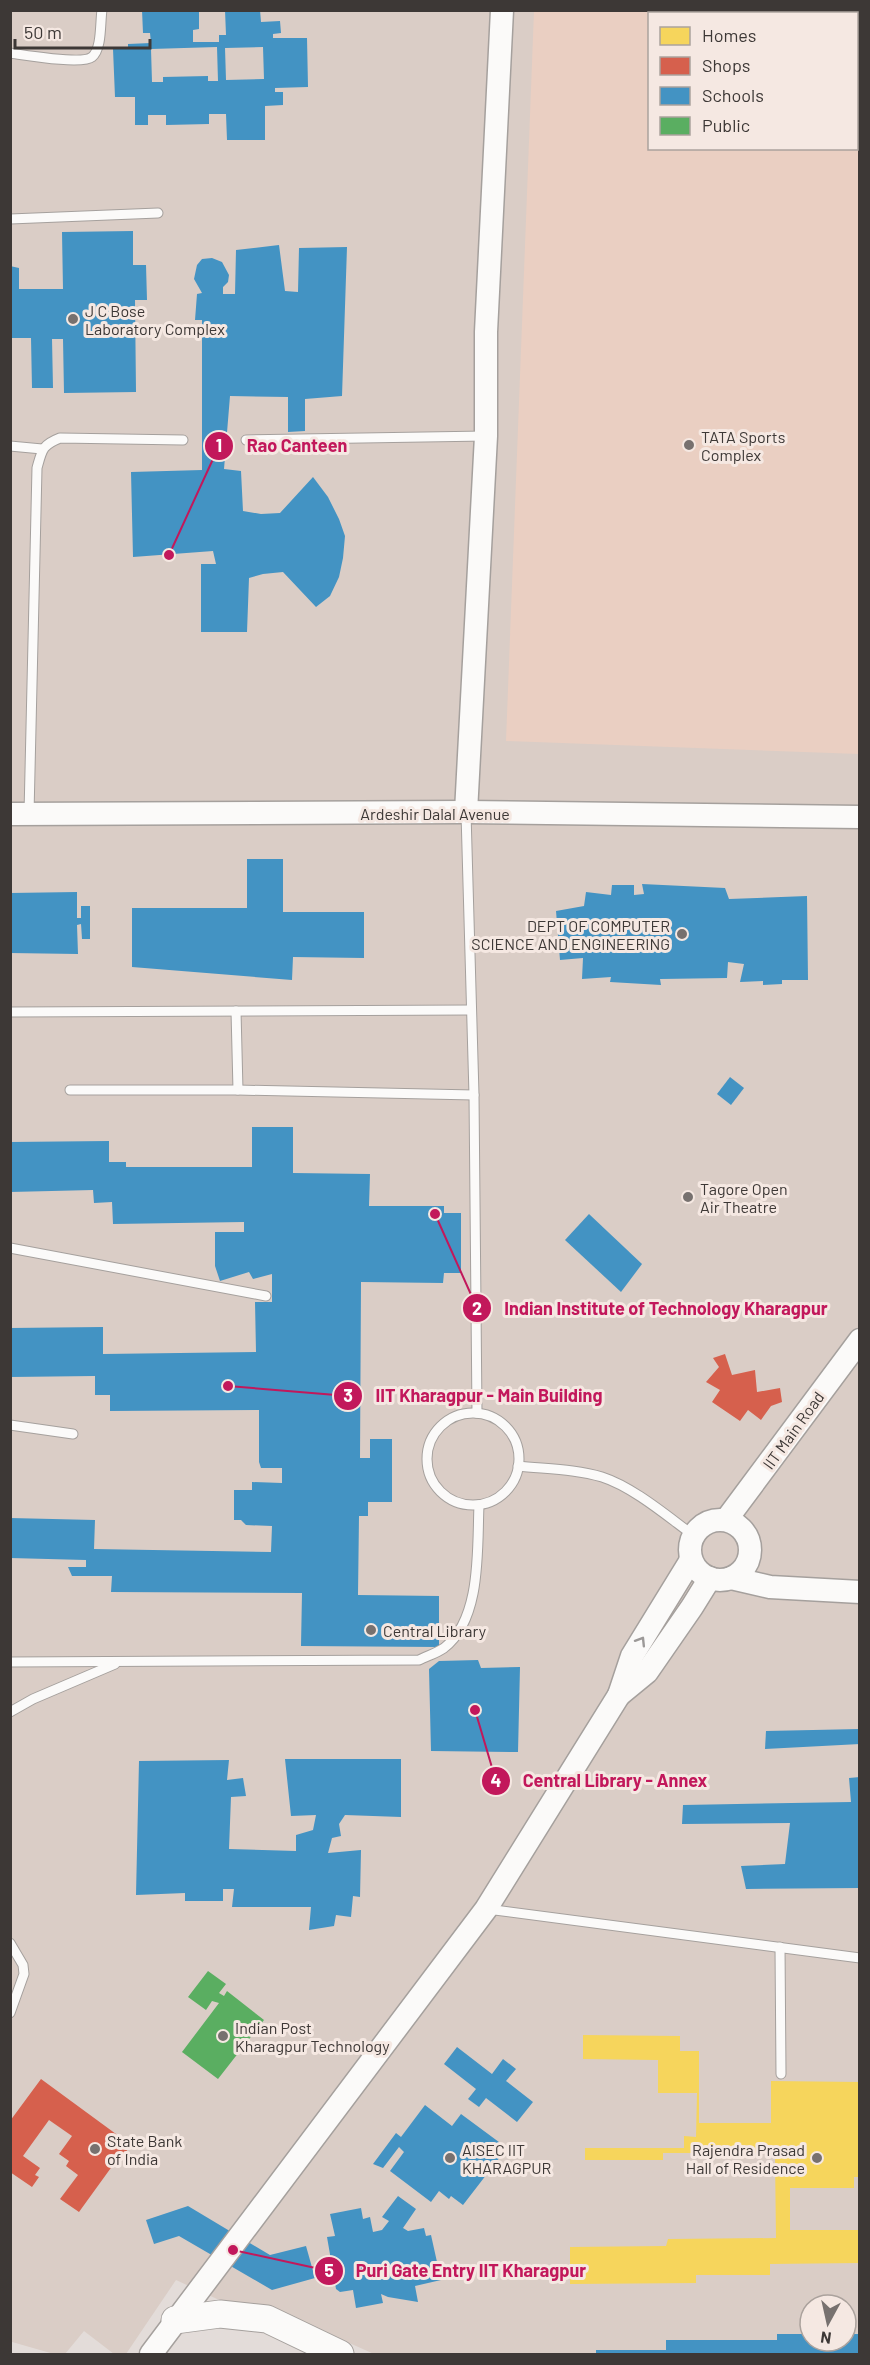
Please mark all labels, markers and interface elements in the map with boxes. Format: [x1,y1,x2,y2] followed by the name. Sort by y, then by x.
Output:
[15,12,150,50] scale bar
[648,12,858,150] legend
[24,21,62,43] text: 50 m
[702,24,756,46] text: Homes
[702,54,751,76] text: Shops
[702,84,764,106] text: Schools
[702,114,750,136] text: Public
[85,301,225,338] place label: J C Bose Laboratory Complex
[66,312,80,326] marker: J C Bose Laboratory Complex
[701,427,785,464] place label: TATA Sports Complex
[204,428,359,464] callout: Rao Canteen
[216,434,222,456] text: 1
[247,434,347,456] text: Rao Canteen
[682,438,696,452] marker: TATA Sports Complex
[360,804,510,823] street label: Ardeshir Dalal Avenue
[471,916,670,953] place label: DEPT OF COMPUTER SCIENCE AND ENGINEERING
[675,927,689,941] marker: DEPT OF COMPUTER SCIENCE AND ENGINEERING
[700,1179,788,1216] place label: Tagore Open Air Theatre
[681,1190,695,1204] marker: Tagore Open Air Theatre
[462,1290,840,1326] callout: Indian Institute of Technology Kharagpur
[472,1297,482,1319] text: 2
[504,1297,828,1319] text: Indian Institute of Technology Kharagpur
[333,1378,614,1414] callout: IIT Kharagpur - Main Building
[343,1384,353,1406] text: 3
[376,1384,602,1406] text: IIT Kharagpur - Main Building
[758,1387,828,1473] street label: IIT Main Road
[383,1621,487,1640] place label: Central Library
[364,1623,378,1637] marker: Central Library
[634,1637,646,1647] one-way arrow
[481,1763,720,1799] callout: Central Library - Annex
[491,1769,502,1791] text: 4
[523,1769,708,1791] text: Central Library - Annex
[235,2018,390,2055] place label: Indian Post Kharagpur Technology
[216,2029,230,2043] marker: Indian Post Kharagpur Technology
[107,2131,182,2168] place label: State Bank of India
[462,2140,552,2177] place label: AISEC IIT KHARAGPUR
[686,2140,805,2177] place label: Rajendra Prasad Hall of Residence
[88,2142,102,2156] marker: State Bank of India
[443,2151,457,2165] marker: AISEC IIT KHARAGPUR
[810,2151,824,2165] marker: Rajendra Prasad Hall of Residence
[314,2253,598,2289] callout: Puri Gate Entry IIT Kharagpur
[324,2259,334,2281] text: 5
[356,2259,586,2281] text: Puri Gate Entry IIT Kharagpur
[798,2293,858,2353] north arrow
[819,2328,832,2348] text: N

